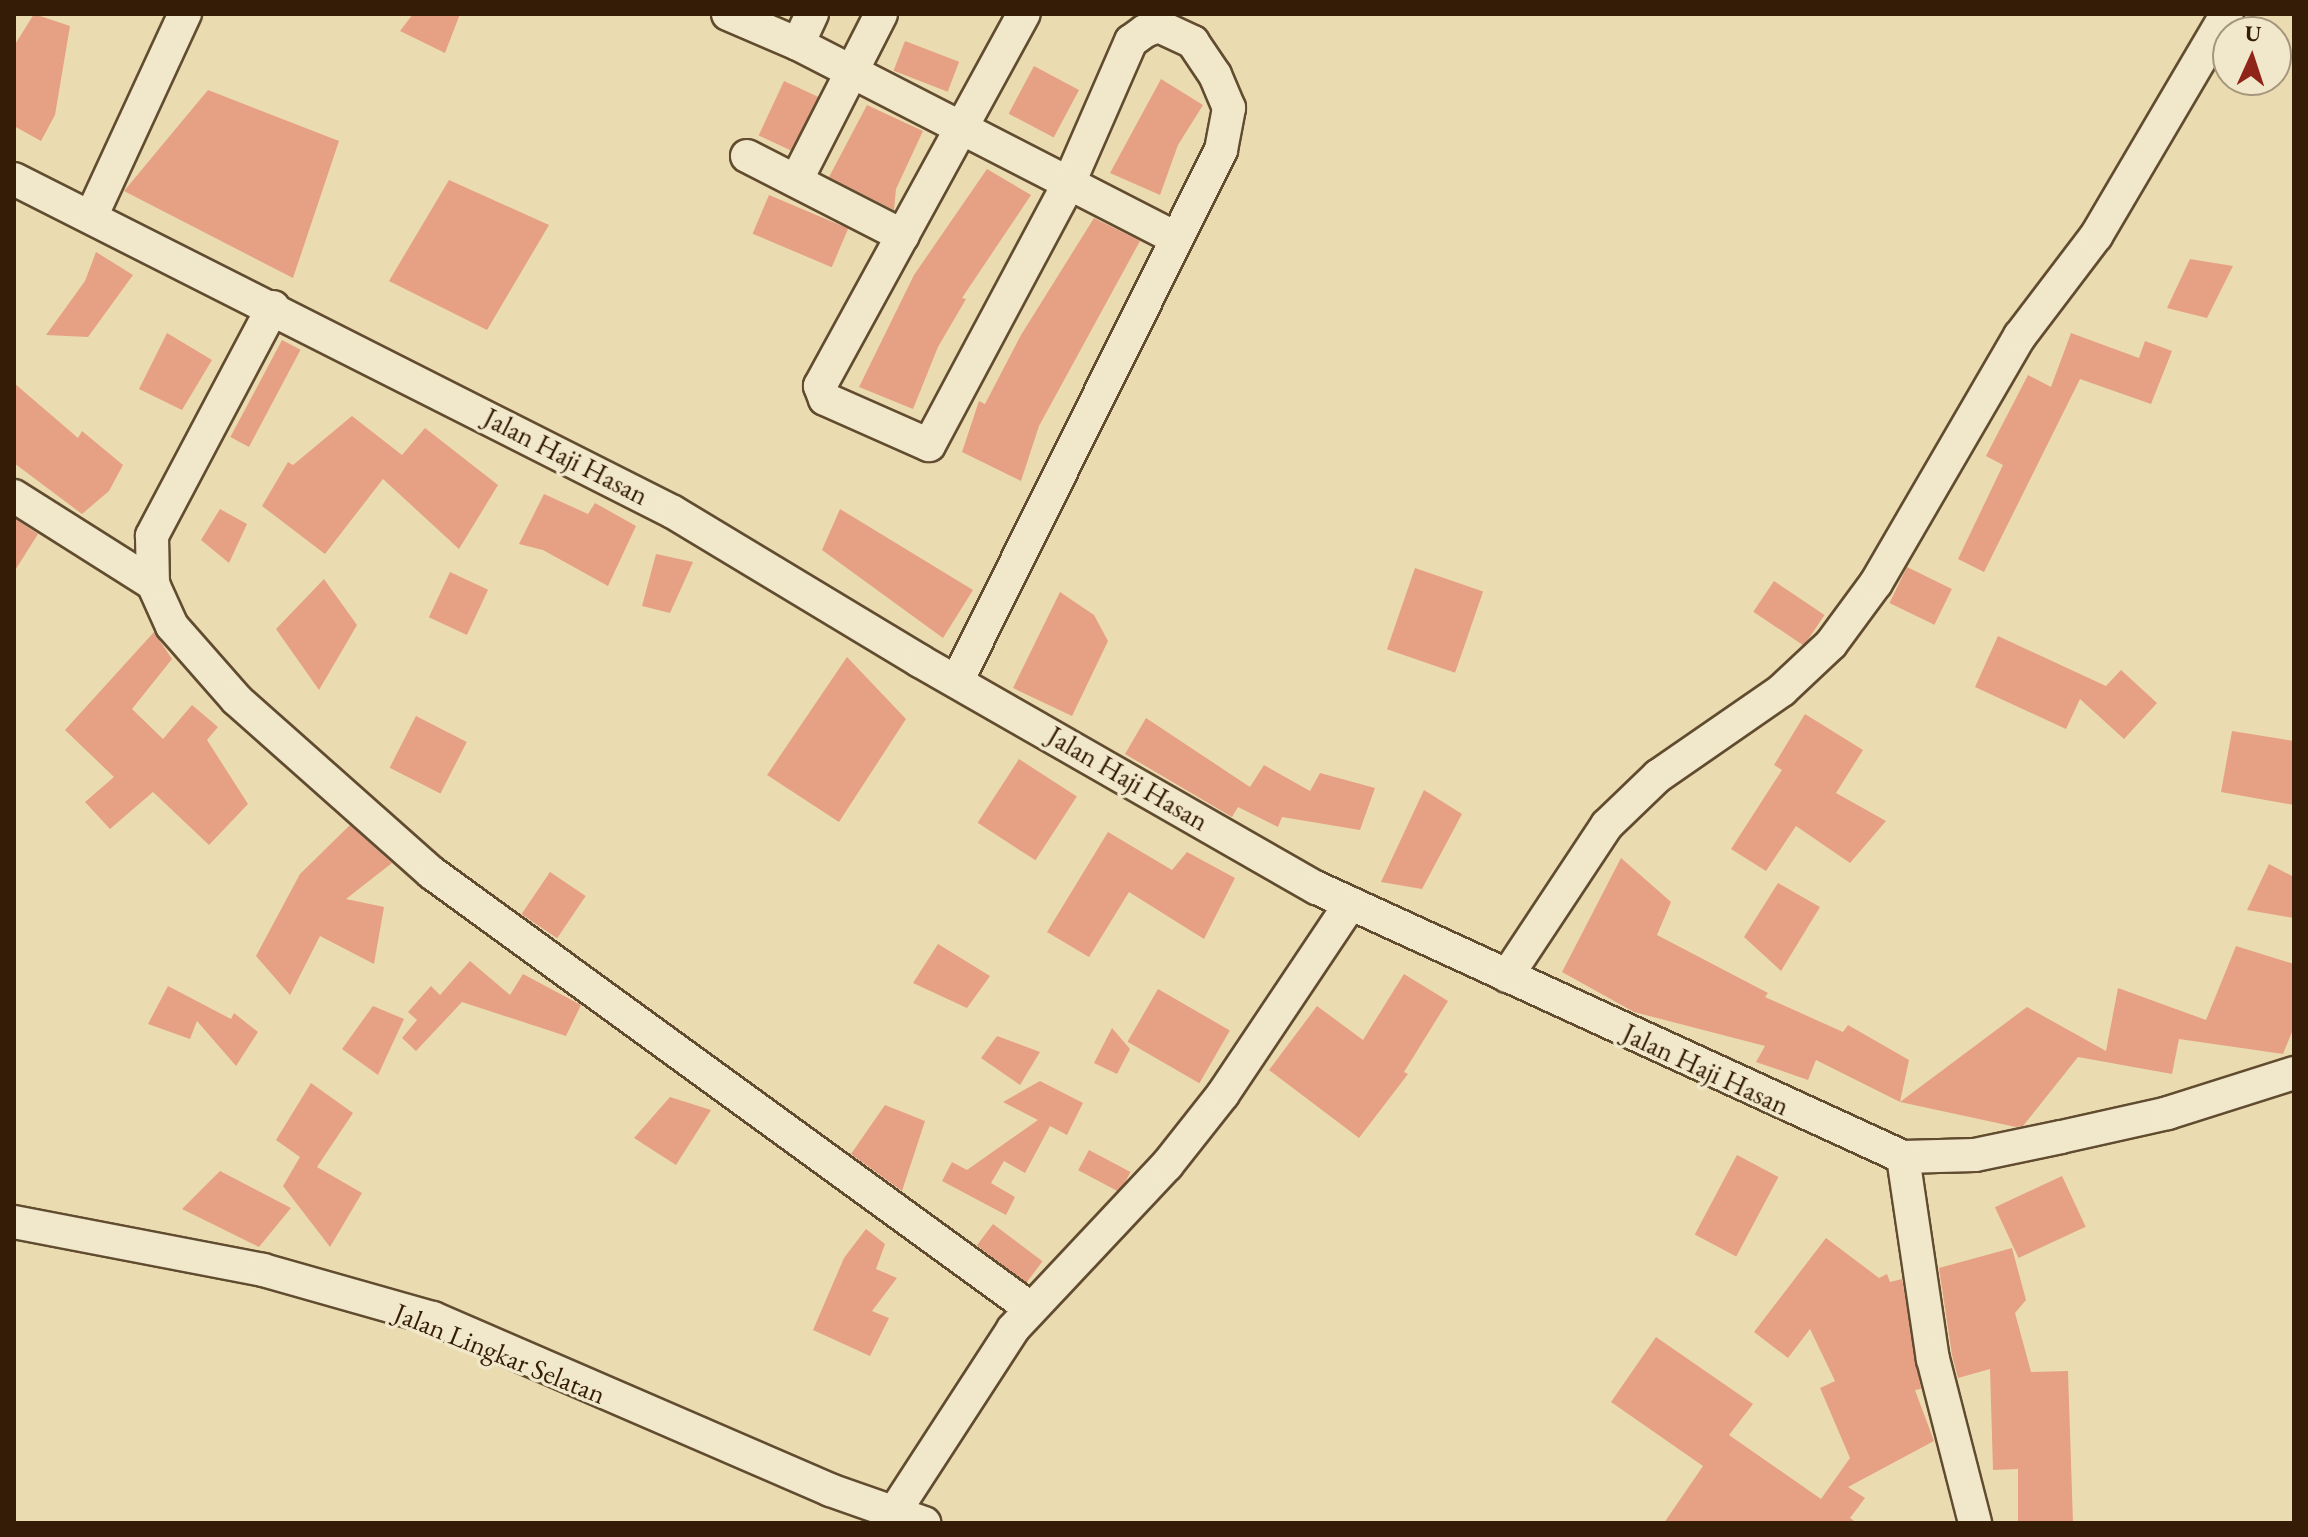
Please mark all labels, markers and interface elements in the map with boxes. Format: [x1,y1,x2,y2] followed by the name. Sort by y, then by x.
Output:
[2212,16,2292,96] north arrow
[2244,19,2262,48] text: U
[478,400,654,512] street label: Jalan Haji Hasan
[1042,718,1214,838] street label: Jalan Haji Hasan
[1617,1016,1795,1122] street label: Jalan Haji Hasan
[389,1295,611,1411] street label: Jalan Lingkar Selatan

